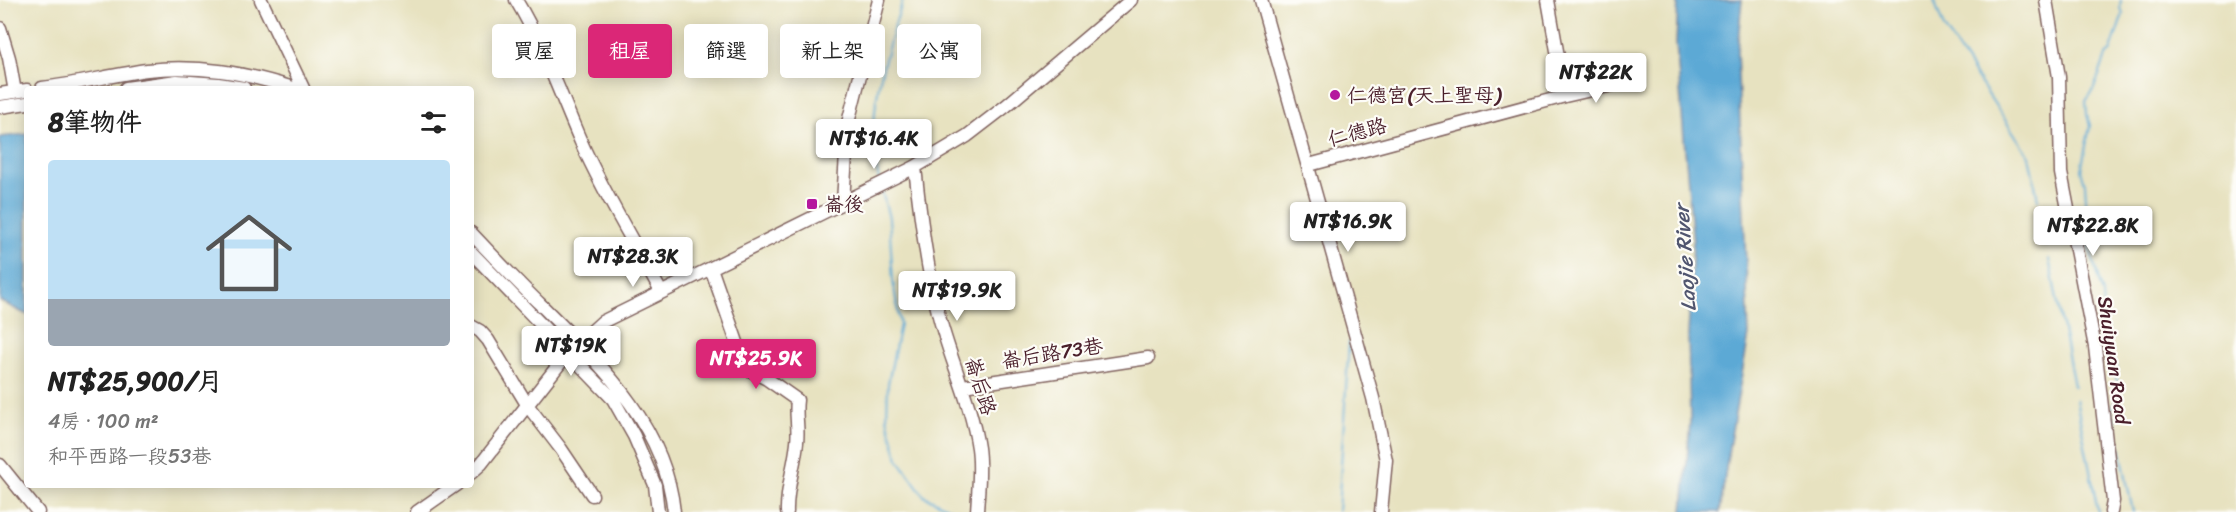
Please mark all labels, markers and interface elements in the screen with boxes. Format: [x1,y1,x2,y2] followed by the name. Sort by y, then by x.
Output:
[492,24,576,78] chip: 買屋
[588,24,672,78] chip: 租屋
[684,24,768,78] chip: 篩選
[780,24,885,78] chip: 新上架
[897,24,981,78] chip: 公寓
[1547,53,1645,104] pin: NT$22K
[1559,55,1633,90] text: NT$22K
[1347,78,1502,113] place label: 仁德宮(天上聖母)
[1328,88,1342,102] marker: 仁德宮(天上聖母)
[48,99,142,145] text: 8筆物件
[417,106,450,139] icon: filters
[1324,108,1392,157] street label: 仁德路
[812,119,936,170] pin: NT$16.4K
[830,121,918,156] text: NT$16.4K
[824,187,864,222] place label: 崙後
[805,197,819,211] marker: 崙後
[195,199,303,307] icon: home
[1662,200,1708,313] water label: Laojie River
[1286,202,1410,253] pin: NT$16.9K
[1304,204,1392,239] text: NT$16.9K
[2031,206,2155,257] pin: NT$22.8K
[2047,208,2139,243] text: NT$22.8K
[571,237,695,288] pin: NT$28.3K
[588,239,678,274] text: NT$28.3K
[895,271,1019,322] pin: NT$19.9K
[912,273,1002,308] text: NT$19.9K
[2087,294,2140,428] street label: Shuiyuan Road
[522,326,620,377] pin: NT$19K
[536,328,606,363] text: NT$19K
[999,328,1106,379] street label: 崙后路73巷
[694,339,818,390] pin: NT$25.9K
[710,341,802,376] text: NT$25.9K
[955,352,1006,421] street label: 崙后路
[48,358,223,404] text: NT$25,900/月
[48,404,159,439] text: 4房 · 100 m²
[48,439,211,474] text: 和平西路一段53巷

